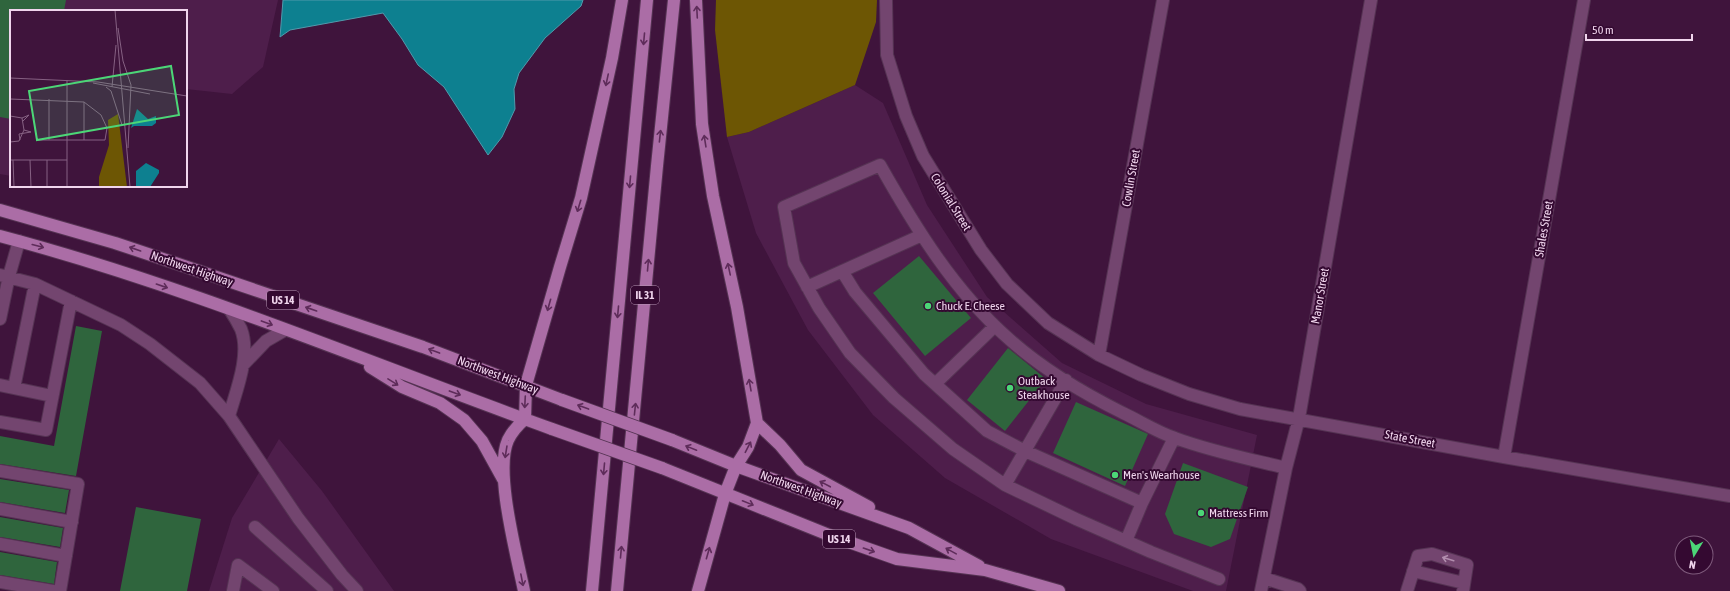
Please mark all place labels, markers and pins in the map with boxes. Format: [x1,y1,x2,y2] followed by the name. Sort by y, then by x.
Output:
[936,299,1005,313] place label: Chuck E. Cheese
[923,301,933,311] marker: Chuck E. Cheese
[1018,374,1070,402] place label: Outback Steakhouse
[1005,383,1015,393] marker: Outback Steakhouse
[1123,468,1200,482] place label: Men's Wearhouse
[1110,470,1120,480] marker: Men's Wearhouse
[1209,506,1268,520] place label: Mattress Firm
[1196,508,1206,518] marker: Mattress Firm

